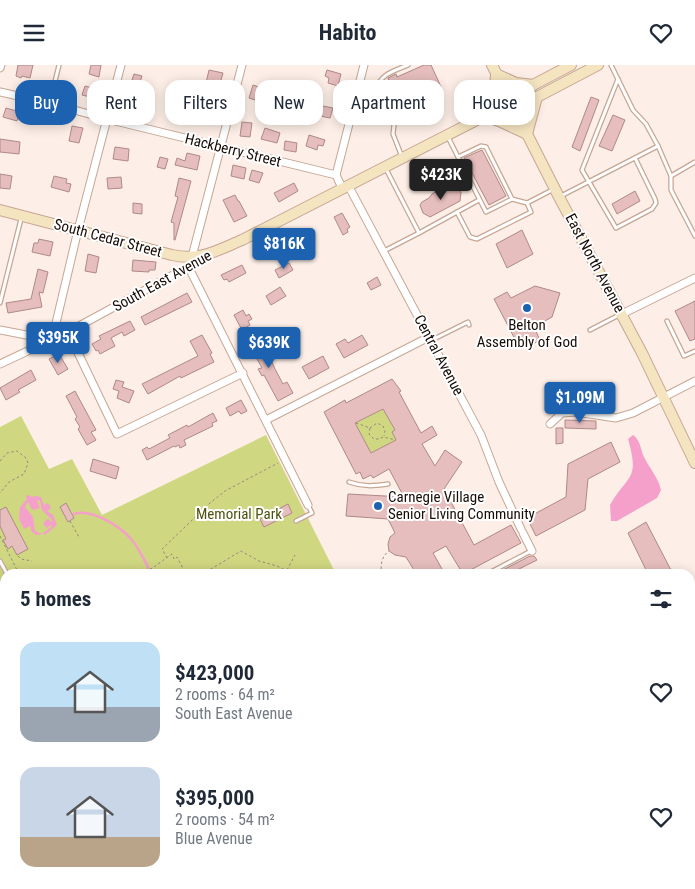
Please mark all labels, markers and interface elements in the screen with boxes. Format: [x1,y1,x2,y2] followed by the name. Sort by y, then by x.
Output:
[20,19,48,47] icon: menu
[647,19,675,47] icon: heart
[319,20,376,45] text: Habito
[15,80,77,125] chip: Buy
[87,80,155,125] chip: Rent
[165,80,245,125] chip: Filters
[255,80,323,125] chip: New
[333,80,444,125] chip: Apartment
[454,80,535,125] chip: House
[183,129,283,171] street label: Hackberry Street
[406,159,476,201] pin: $423K
[420,165,462,184] text: $423K
[561,210,629,316] street label: East North Avenue
[52,215,164,261] street label: South Cedar Street
[249,227,319,270] pin: $816K
[263,234,305,253] text: $816K
[109,246,215,316] street label: South East Avenue
[521,302,533,314] marker: Belton Assembly of God
[410,312,468,398] street label: Central Avenue
[477,316,577,351] place label: Belton Assembly of God
[23,321,93,364] pin: $395K
[234,327,304,369] pin: $639K
[37,328,79,347] text: $395K
[248,333,290,352] text: $639K
[539,381,621,424] pin: $1.09M
[555,388,605,407] text: $1.09M
[388,488,535,523] place label: Carnegie Village Senior Living Community
[372,500,384,512] marker: Carnegie Village Senior Living Community
[196,505,282,523] park label: Memorial Park
[647,585,675,613] icon: filters
[20,587,91,611] text: 5 homes
[175,661,254,685] text: $423,000
[60,662,120,722] icon: home
[647,678,675,706] icon: heart
[175,685,275,704] text: 2 rooms · 64 m²
[175,704,293,723] text: South East Avenue
[175,786,254,810] text: $395,000
[60,787,120,847] icon: home
[647,803,675,831] icon: heart
[175,810,275,829] text: 2 rooms · 54 m²
[175,829,252,848] text: Blue Avenue

